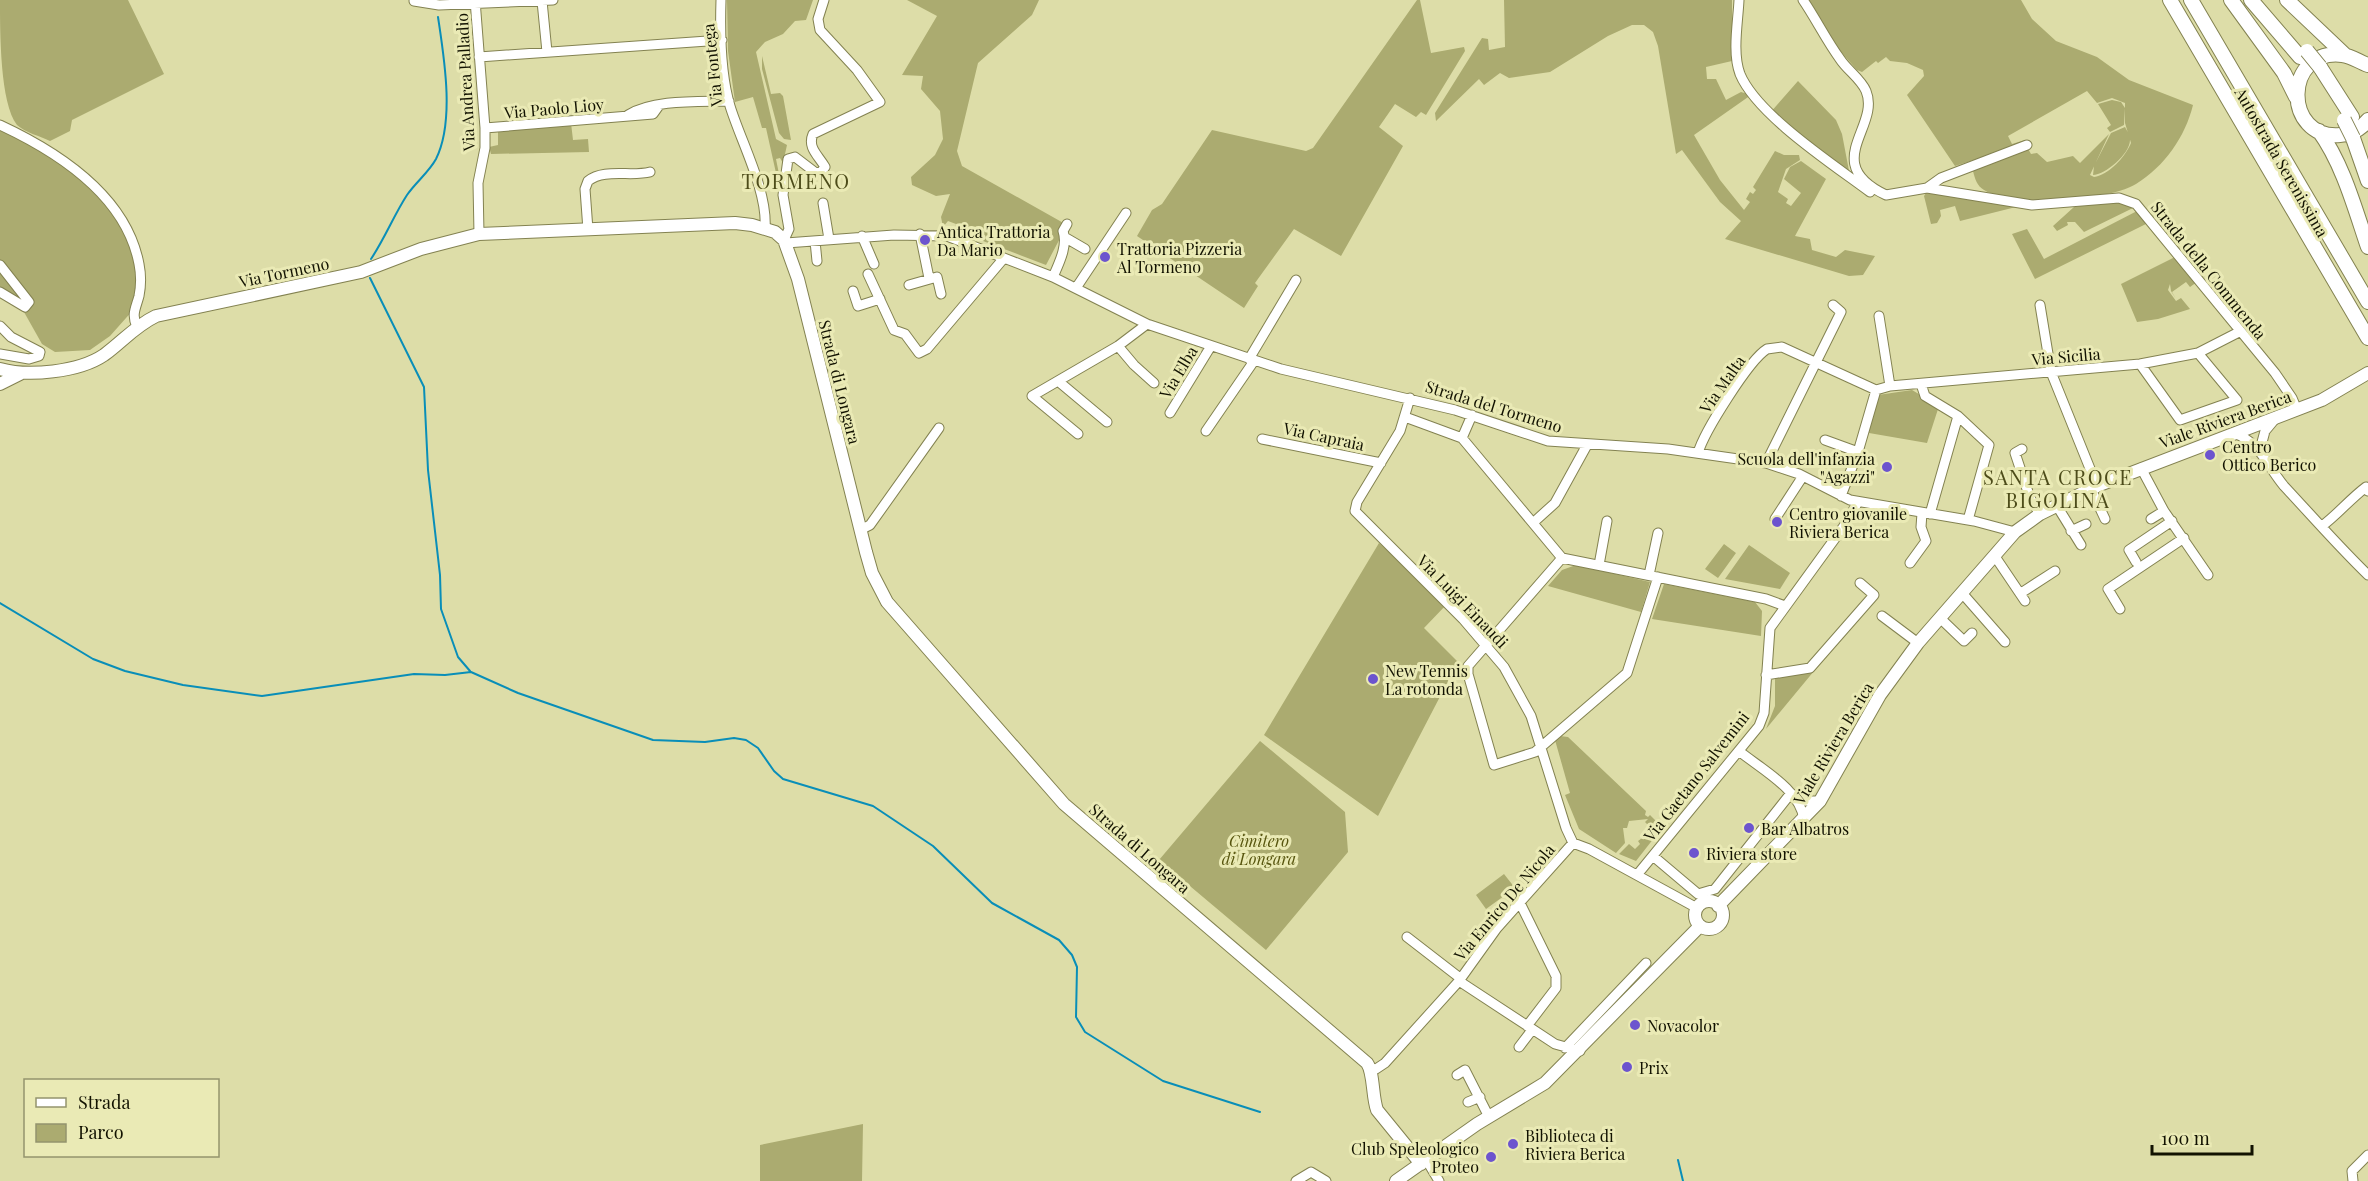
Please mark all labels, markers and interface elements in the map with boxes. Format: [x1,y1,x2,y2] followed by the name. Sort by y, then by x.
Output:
[451,12,479,153] street label: Via Andrea Palladio
[697,23,727,108] street label: Via Fontega
[2230,83,2333,241] street label: Autostrada Serenissima
[502,93,605,123] street label: Via Paolo Lioy
[742,167,850,194] district label: TORMENO
[2147,197,2271,343] street label: Strada della Commenda
[936,221,1050,260] place label: Antica Trattoria Da Mario
[918,233,932,247] marker: Antica Trattoria Da Mario
[1116,238,1242,277] place label: Trattoria Pizzeria Al Tormeno
[1098,250,1112,264] marker: Trattoria Pizzeria Al Tormeno
[236,252,331,292] street label: Via Tormeno
[814,318,866,446] street label: Strada di Longara
[1154,342,1202,403] street label: Via Elba
[2030,343,2101,370] street label: Via Sicilia
[1694,351,1750,418] street label: Via Malta
[1423,375,1565,437] street label: Strada del Tormeno
[2155,385,2294,453] street label: Viale Riviera Berica
[1281,417,1366,455] street label: Via Capraia
[2222,436,2316,475] place label: Centro Ottico Berico
[1737,448,1875,487] place label: Scuola dell'infanzia "Agazzi"
[2203,448,2217,462] marker: Centro Ottico Berico
[1880,460,1894,474] marker: Scuola dell'infanzia "Agazzi"
[1983,463,2133,513] district label: SANTA CROCE BIGOLINA
[1789,503,1907,542] place label: Centro giovanile Riviera Berica
[1770,515,1784,529] marker: Centro giovanile Riviera Berica
[1412,549,1513,652] street label: Via Luigi Einaudi
[1385,660,1468,699] place label: New Tennis La rotonda
[1366,672,1380,686] marker: New Tennis La rotonda
[1788,678,1878,809] street label: Viale Riviera Berica
[1638,707,1754,846] street label: Via Gaetano Salvemini
[1085,798,1195,898] street label: Strada di Longara
[1761,818,1849,839] place label: Bar Albatros
[1742,821,1756,835] marker: Bar Albatros
[1222,830,1296,869] park label: Cimitero di Longara
[1448,839,1559,965] street label: Via Enrico De Nicola
[1706,843,1797,864] place label: Riviera store
[1687,846,1701,860] marker: Riviera store
[1647,1015,1719,1036] place label: Novacolor
[1628,1018,1642,1032] marker: Novacolor
[1639,1057,1669,1078] place label: Prix
[1620,1060,1634,1074] marker: Prix
[24,1079,219,1157] legend
[78,1090,131,1114] text: Strada
[2152,1118,2252,1156] scale bar
[78,1120,124,1144] text: Parco
[1525,1125,1625,1164] place label: Biblioteca di Riviera Berica
[2161,1126,2210,1150] text: 100 m
[1506,1137,1520,1151] marker: Biblioteca di Riviera Berica
[1351,1138,1479,1177] place label: Club Speleologico Proteo
[1484,1150,1498,1164] marker: Club Speleologico Proteo

